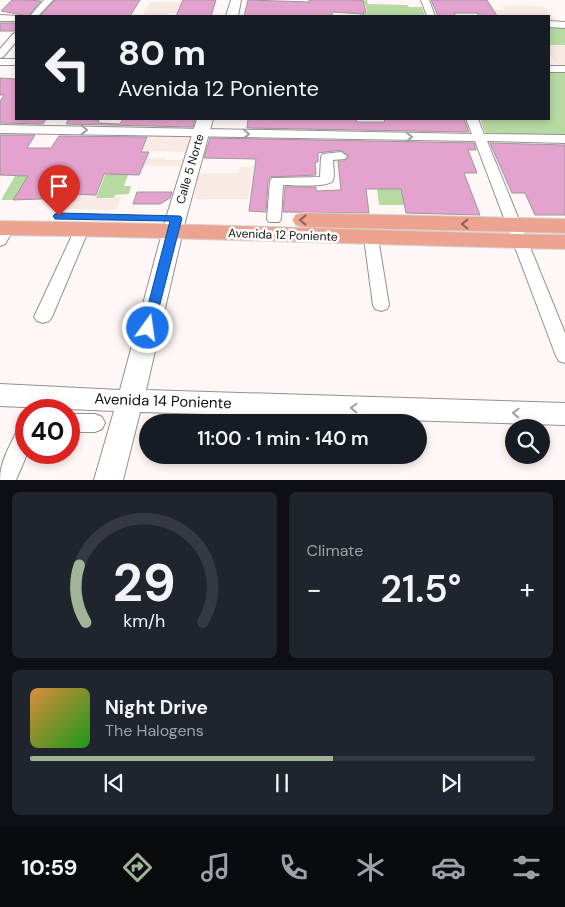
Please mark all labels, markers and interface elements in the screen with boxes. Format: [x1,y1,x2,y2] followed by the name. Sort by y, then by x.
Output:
[118,30,206,76] text: 80 m
[35,35,100,100] icon: left
[118,74,319,103] text: Avenida 12 Poniente
[80,125,88,136] one-way arrow
[242,129,250,140] one-way arrow
[172,132,208,206] street label: Calle 5 Norte
[405,132,413,142] one-way arrow
[38,165,80,216] pin
[45,172,73,200] icon: arrive
[299,215,306,225] one-way arrow
[461,219,469,229] one-way arrow
[228,225,338,245] street label: Avenida 12 Poniente
[121,301,173,353] position arrow
[94,389,232,413] street label: Avenida 14 Poniente
[15,399,80,464] speed limit sign: 40
[350,403,358,413] one-way arrow
[512,408,520,418] one-way arrow
[505,419,550,464] map controls
[505,419,550,464] button: search
[197,426,369,451] text: 11:00 · 1 min · 140 m
[307,540,363,561] text: Climate
[113,549,176,617] text: 29
[380,564,461,614] text: 21.5°
[307,571,322,608] text: −
[520,571,535,608] text: +
[123,609,165,633] text: km/h
[105,695,208,720] text: Night Drive
[105,720,204,741] text: The Halogens
[100,769,128,797] icon: previous
[268,769,296,797] icon: pause
[437,769,465,797] icon: next
[120,850,155,885] icon: directions
[198,850,233,885] icon: music
[276,850,311,885] icon: phone
[353,850,388,885] icon: climate
[431,850,466,885] icon: car
[509,850,544,885] icon: filters
[21,853,78,882] text: 10:59

